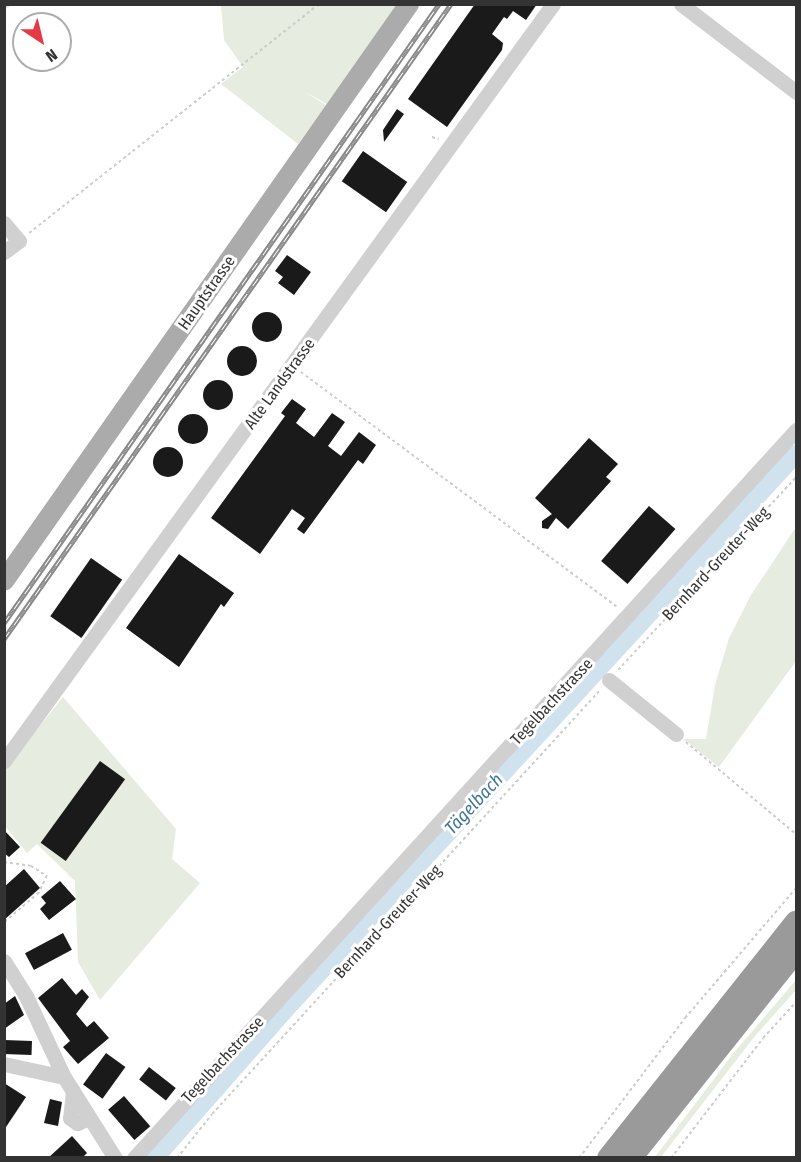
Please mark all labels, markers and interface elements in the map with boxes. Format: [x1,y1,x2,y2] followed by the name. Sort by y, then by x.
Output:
[12,12,72,72] north arrow
[42,45,61,66] text: N
[174,252,240,334] street label: Hauptstrasse
[241,335,319,433] street label: Alte Landstrasse
[658,503,774,625] street label: Bernhard-Greuter-Weg
[507,655,597,749] street label: Tegelbachstrasse
[440,769,508,839] water label: Tägelbach
[330,861,446,983] street label: Bernhard-Greuter-Weg
[178,1013,268,1107] street label: Tegelbachstrasse

